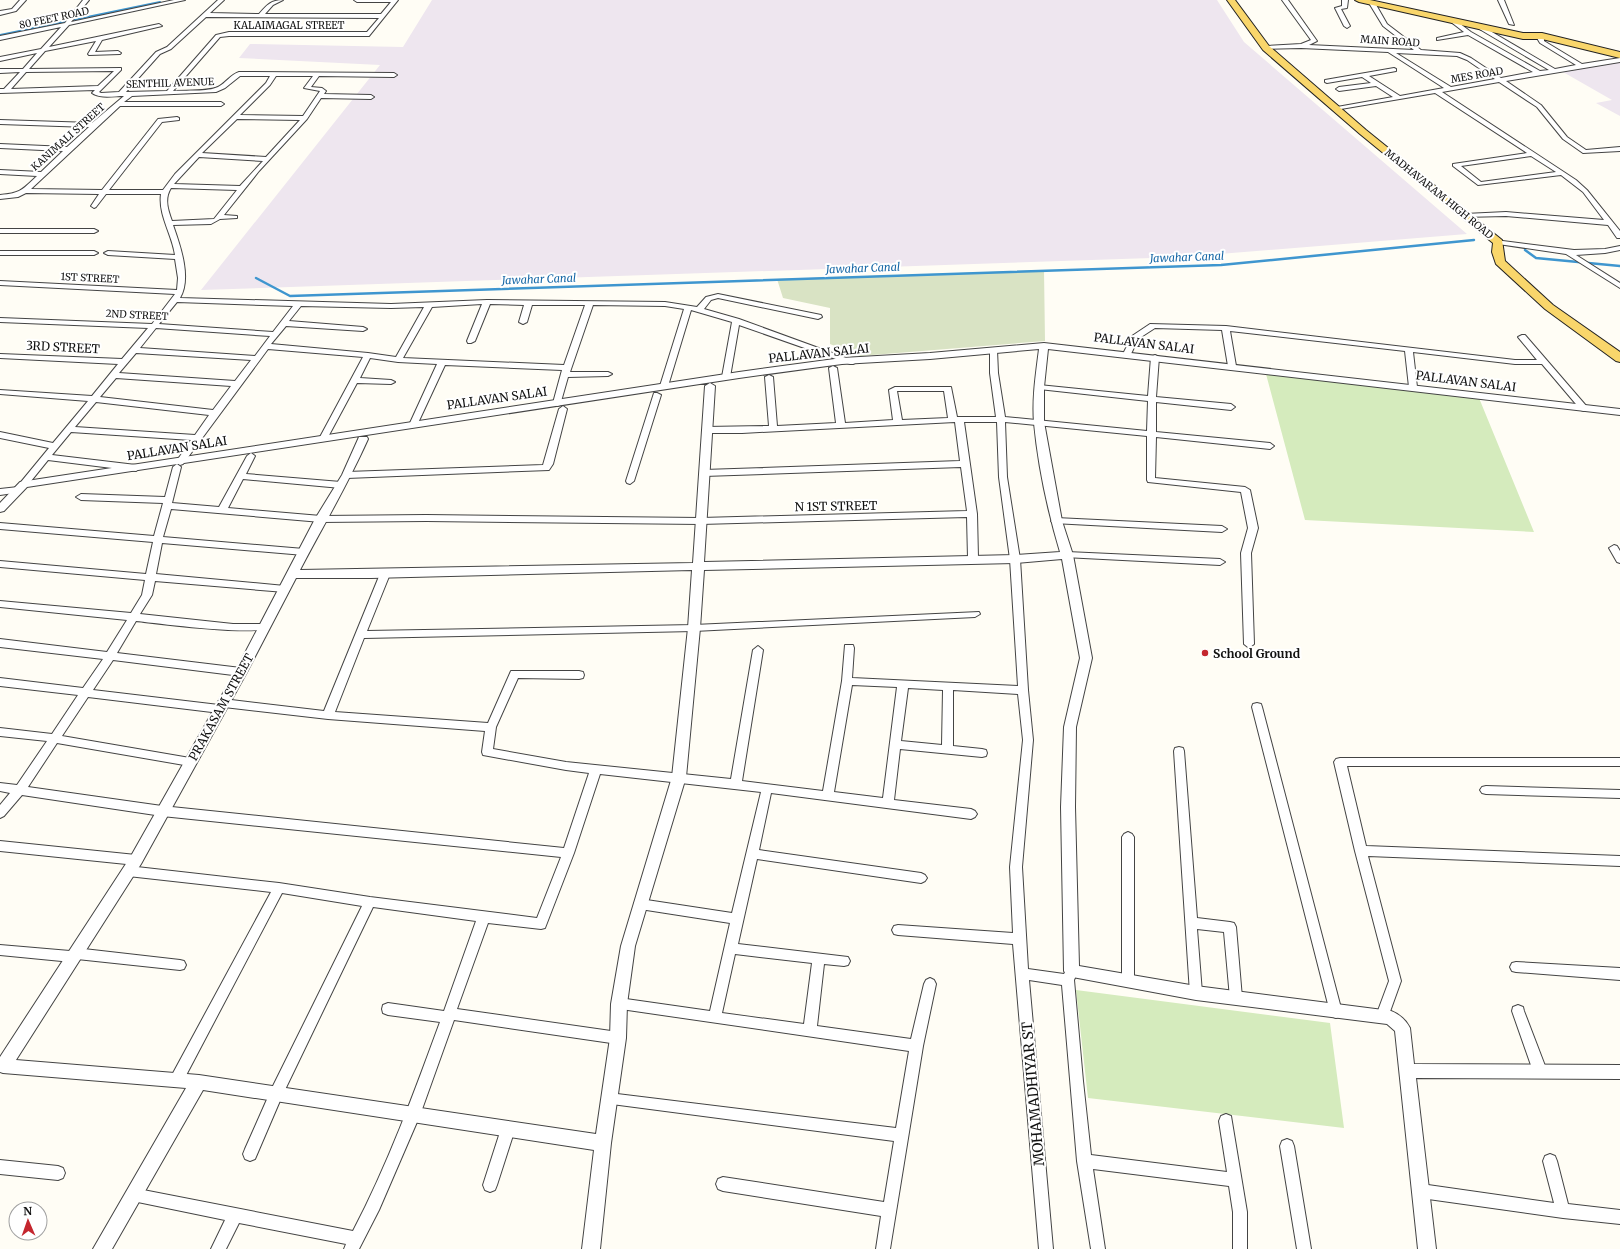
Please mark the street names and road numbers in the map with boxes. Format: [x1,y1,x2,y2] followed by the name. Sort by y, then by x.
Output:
[18,4,91,32] street label: 80 FEET ROAD
[233,19,345,32] street label: KALAIMAGAL STREET
[1360,32,1421,50] street label: MAIN ROAD
[1450,64,1505,86] street label: MES ROAD
[126,75,215,91] street label: SENTHIL AVENUE
[28,100,108,174] street label: KANIMALI STREET
[1382,146,1496,242] street label: MADHAVARAM HIGH ROAD
[60,270,120,286] street label: 1ST STREET
[105,307,169,323] street label: 2ND STREET
[1093,329,1195,357] street label: PALLAVAN SALAI
[26,338,101,356] street label: 3RD STREET
[768,340,870,366] street label: PALLAVAN SALAI
[1415,367,1517,395] street label: PALLAVAN SALAI
[446,384,548,412] street label: PALLAVAN SALAI
[126,433,228,463] street label: PALLAVAN SALAI
[795,498,878,514] street label: N 1ST STREET
[185,650,257,763] street label: PRAKASAM STREET
[1018,1021,1048,1167] street label: MOHAMADHIYAR ST

